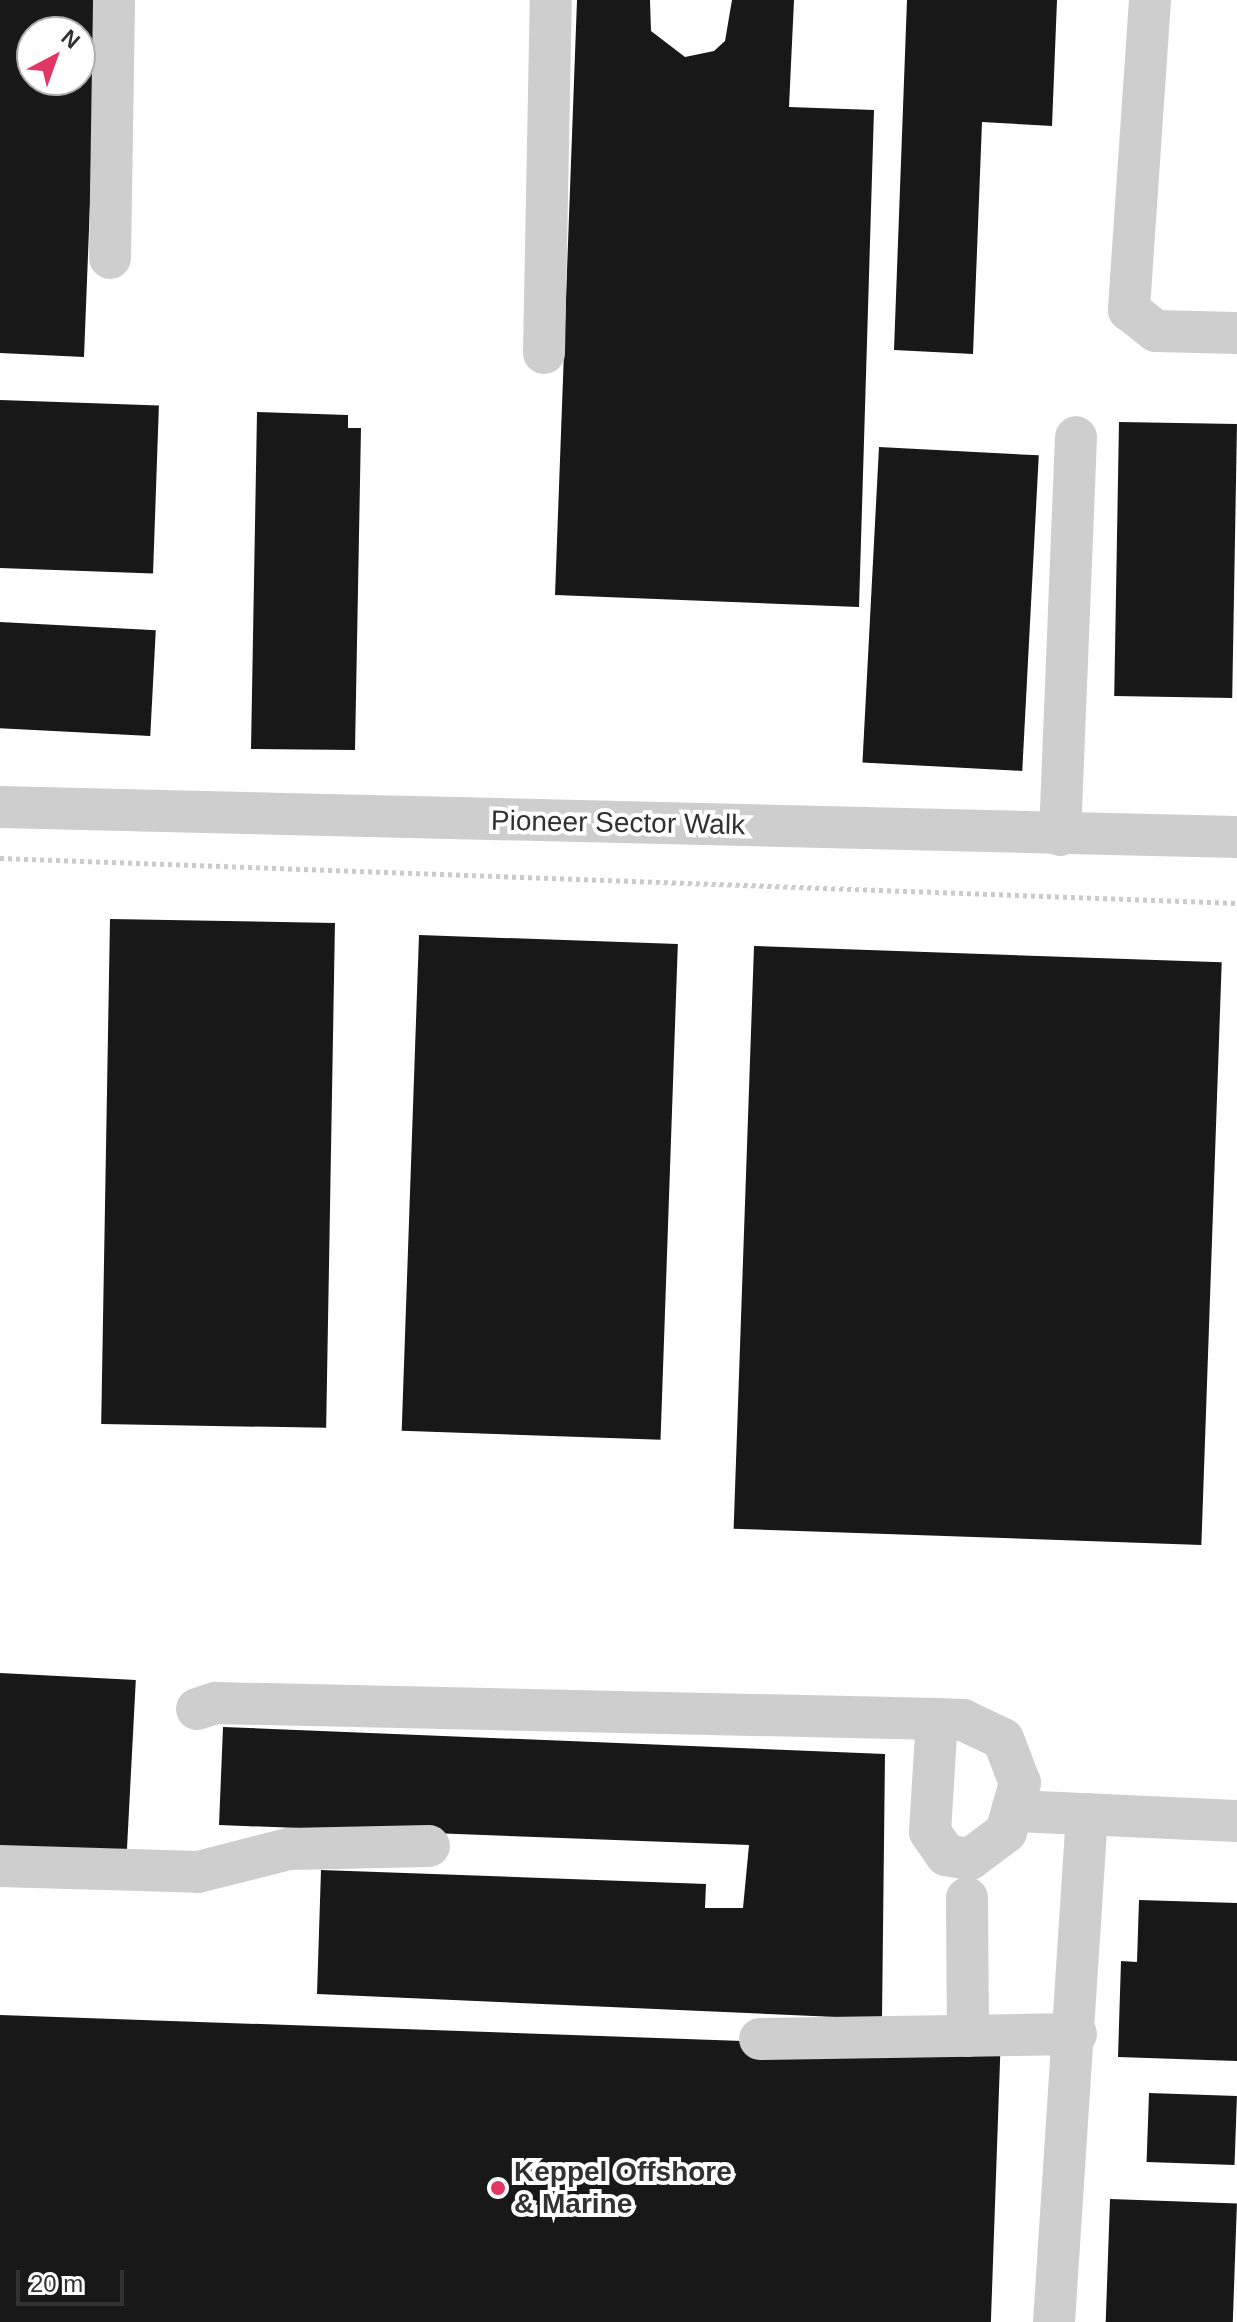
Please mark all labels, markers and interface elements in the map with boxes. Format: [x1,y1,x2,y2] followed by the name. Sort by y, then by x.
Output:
[16,16,96,96] north arrow
[57,24,85,54] text: N
[491,804,745,842] street label: Pioneer Sector Walk
[514,2155,732,2221] place label: Keppel Offshore & Marine
[489,2179,507,2197] marker: Keppel Offshore & Marine
[20,2254,128,2304] scale bar
[30,2270,83,2297] text: 20 m

